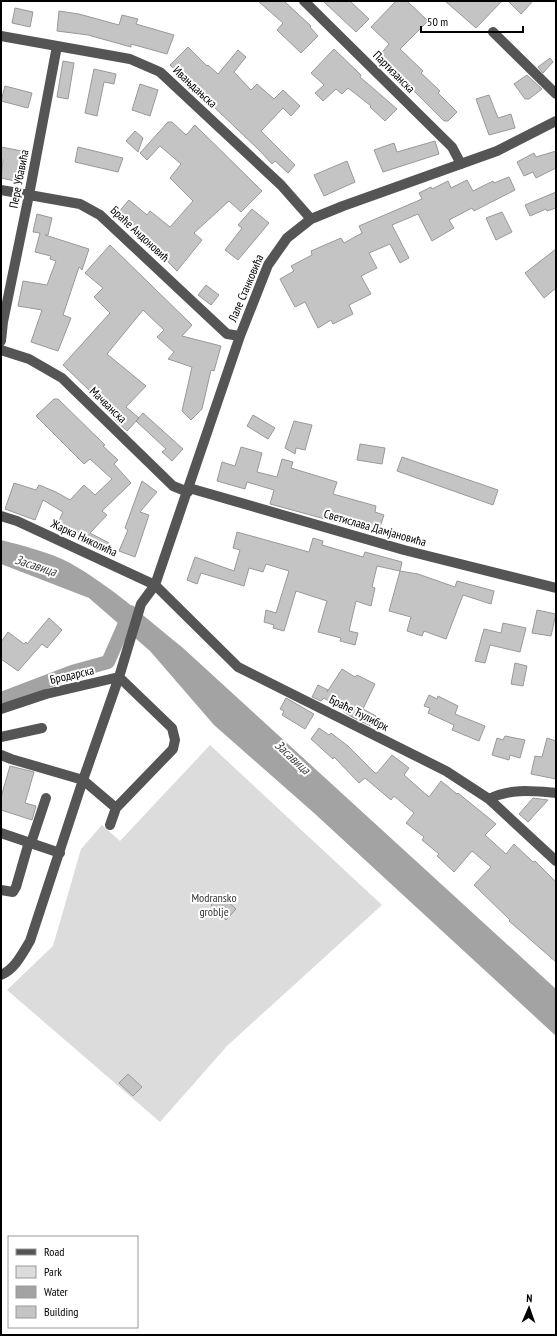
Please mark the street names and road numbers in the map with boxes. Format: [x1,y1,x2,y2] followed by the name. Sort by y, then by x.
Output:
[370,48,419,96] street label: Партизанска
[170,63,221,111] street label: Ивањдањска
[5,148,32,209] street label: Пере Убавића
[108,203,173,265] street label: Браће Андоновић
[224,252,267,325] street label: Лале Станковића
[87,383,130,426] street label: Мачванска
[322,506,428,549] street label: Светислава Дамјановића
[48,515,120,560] street label: Жарка Николића
[48,662,96,687] street label: Бродарска
[327,691,392,734] street label: Браће Ћулибрк

